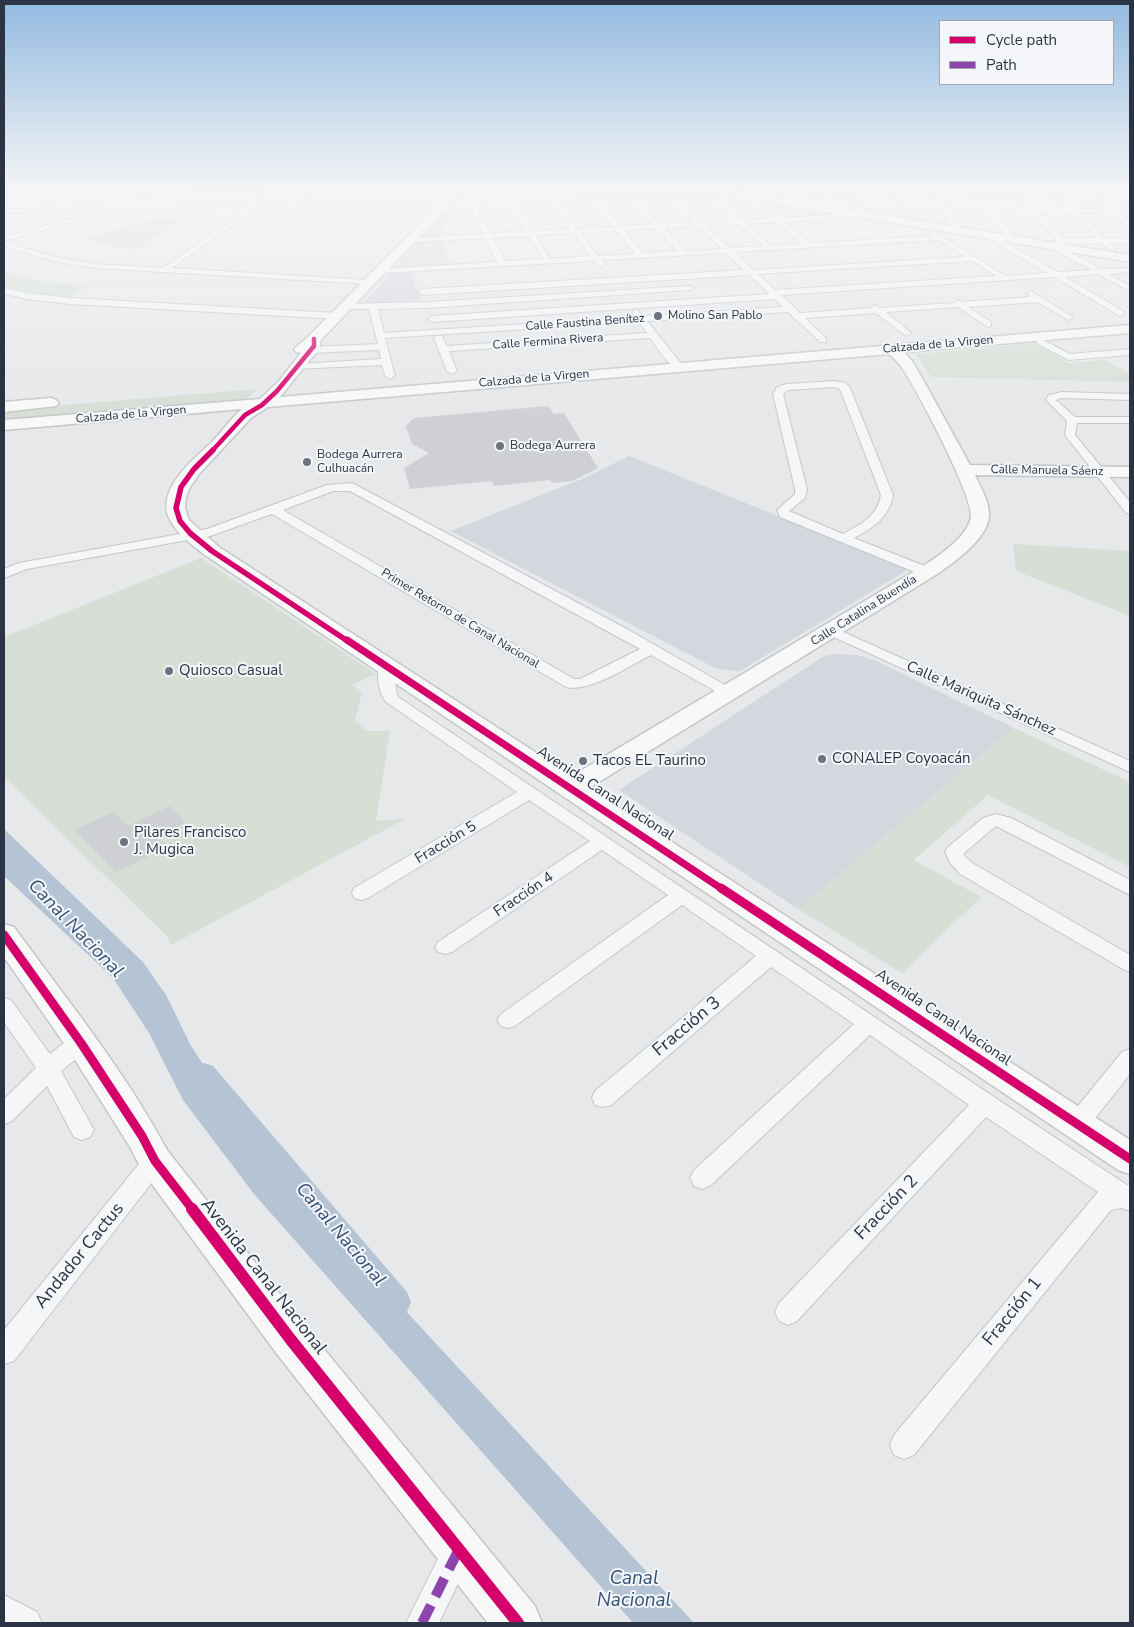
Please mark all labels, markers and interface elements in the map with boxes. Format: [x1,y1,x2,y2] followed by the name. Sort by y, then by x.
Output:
[939,20,1114,85] legend
[986,30,1057,50] text: Cycle path
[986,55,1017,75] text: Path
[668,309,762,323] place label: Molino San Pablo
[652,310,664,322] marker: Molino San Pablo
[525,312,645,334] street label: Calle Faustina Benítez
[492,331,604,353] street label: Calle Fermina Rivera
[882,333,994,357] street label: Calzada de la Virgen
[478,367,590,391] street label: Calzada de la Virgen
[75,403,187,427] street label: Calzada de la Virgen
[510,439,596,453] place label: Bodega Aurrera
[494,440,506,452] marker: Bodega Aurrera
[317,448,403,476] place label: Bodega Aurrera Culhuacán
[301,456,313,468] marker: Bodega Aurrera Culhuacán
[990,463,1104,479] street label: Calle Manuela Sáenz
[378,566,542,672] street label: Primer Retorno de Canal Nacional
[808,572,920,650] street label: Calle Catalina Buendía
[903,658,1059,740] street label: Calle Mariquita Sánchez
[179,662,283,680] place label: Quiosco Casual
[163,665,175,677] marker: Quiosco Casual
[533,743,677,845] street label: Avenida Canal Nacional
[832,750,971,768] place label: CONALEP Coyoacán
[593,752,706,770] place label: Tacos EL Taurino
[816,753,828,765] marker: CONALEP Coyoacán
[577,755,589,767] marker: Tacos EL Taurino
[412,818,480,868] street label: Fracción 5
[134,824,246,859] place label: Pilares Francisco J. Mugica
[118,836,130,848] marker: Pilares Francisco J. Mugica
[491,868,557,922] street label: Fracción 4
[22,875,128,983] water label: Canal Nacional
[872,966,1014,1070] street label: Avenida Canal Nacional
[649,992,725,1062] street label: Fracción 3
[851,1171,923,1245] street label: Fracción 2
[290,1179,390,1291] water label: Canal Nacional
[195,1195,331,1359] street label: Avenida Canal Nacional
[31,1199,129,1313] street label: Andador Cactus
[979,1273,1047,1351] street label: Fracción 1
[597,1568,671,1612] water label: Canal Nacional

